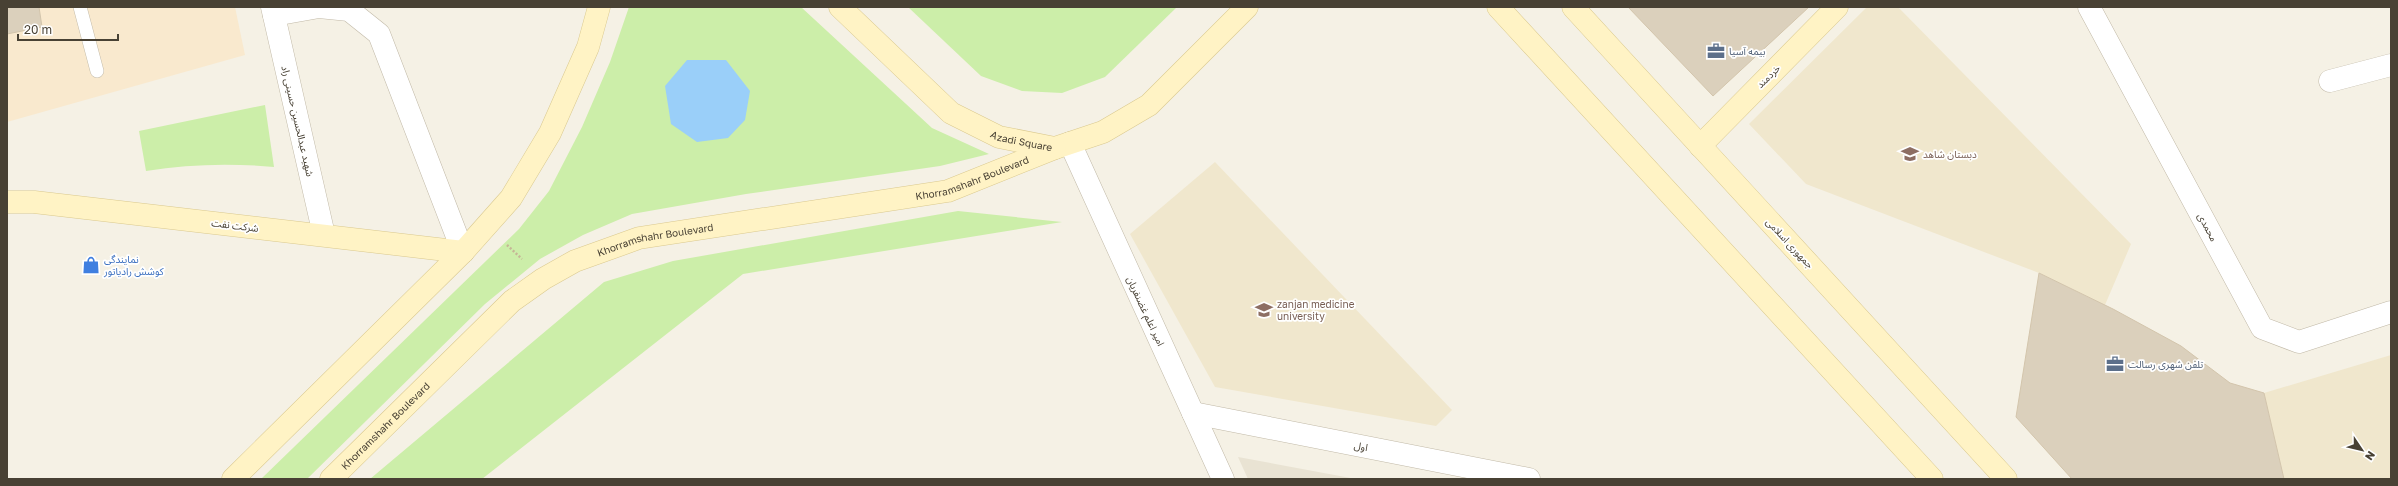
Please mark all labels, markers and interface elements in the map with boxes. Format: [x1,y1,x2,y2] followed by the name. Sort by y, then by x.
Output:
[18,16,118,42] scale bar
[24,22,52,37] text: 20 m
[1706,41,1726,61] office icon: بیمه آسیا
[1729,45,1766,57] place label: بیمه آسیا
[1754,62,1783,91] street label: خردمند
[278,64,317,178] street label: شهید عبدالحسین حسینی راد
[989,128,1054,153] street label: Azadi Square
[1900,144,1920,164] school or university icon: دبستان شاهد
[1923,148,1977,160] place label: دبستان شاهد
[915,153,1031,202] street label: Khorramshahr Boulevard
[2196,211,2220,243] street label: محمدی
[1763,215,1816,271] street label: جمهوری اسلامی
[211,216,259,235] street label: شرکت نفت
[595,221,714,259] street label: Khorramshahr Boulevard
[103,253,165,278] place label: نمایندگی کوشش رادیاتور
[81,255,101,275] shop icon: نمایندگی کوشش رادیاتور
[1123,274,1167,349] street label: امیر اعلم غضنفریان
[1277,298,1355,322] place label: zanjan medicine university
[1254,300,1274,320] school or university icon: zanjan medicine university
[2105,354,2125,374] office icon: تلفن شهری رسالت
[2128,358,2203,371] place label: تلفن شهری رسالت
[338,380,432,472] street label: Khorramshahr Boulevard
[2342,430,2382,470] north arrow
[1353,439,1369,454] street label: اول
[2363,449,2378,463] text: N

